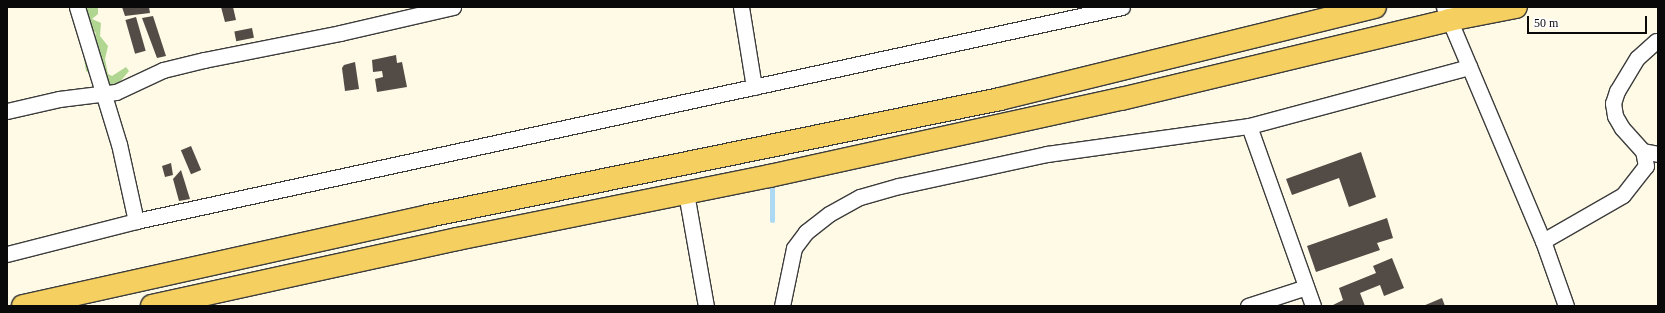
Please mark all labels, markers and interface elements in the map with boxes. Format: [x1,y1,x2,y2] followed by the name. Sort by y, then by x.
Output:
[1529,8,1649,34] scale bar
[1534,16,1558,30] text: 50 m

